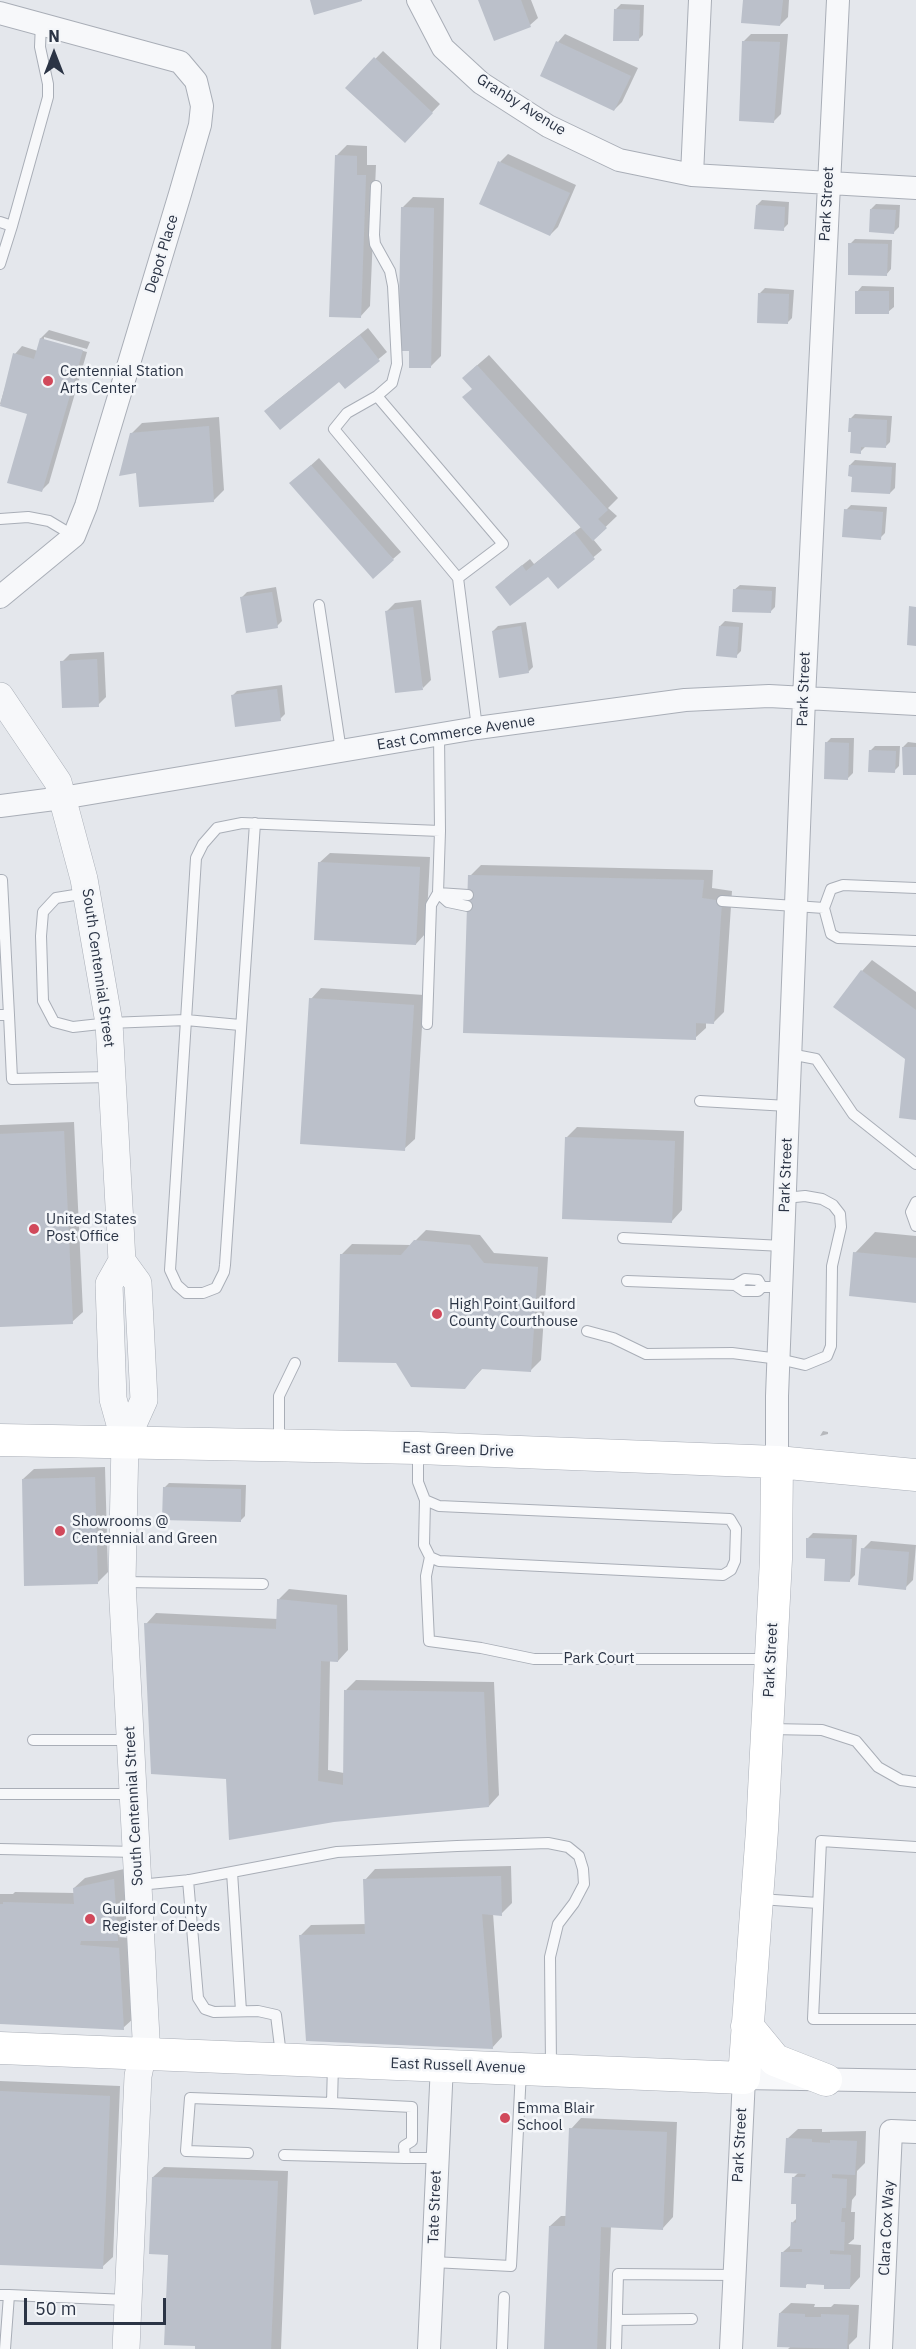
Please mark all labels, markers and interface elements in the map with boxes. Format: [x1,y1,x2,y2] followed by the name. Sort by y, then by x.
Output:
[24,24,84,84] north arrow
[48,26,60,46] text: N
[473,70,569,140] street label: Granby Avenue
[816,166,838,242] street label: Park Street
[142,213,182,295] street label: Depot Place
[60,363,184,398] place label: Centennial Station Arts Center
[41,374,55,388] marker: Centennial Station Arts Center
[794,651,814,727] street label: Park Street
[376,712,536,754] street label: East Commerce Avenue
[78,888,118,1048] street label: South Centennial Street
[776,1137,796,1213] street label: Park Street
[46,1211,137,1246] place label: United States Post Office
[27,1222,41,1236] marker: United States Post Office
[449,1296,578,1331] place label: High Point Guilford County Courthouse
[430,1307,444,1321] marker: High Point Guilford County Courthouse
[402,1439,514,1461] street label: East Green Drive
[72,1513,218,1548] place label: Showrooms @ Centennial and Green
[53,1524,67,1538] marker: Showrooms @ Centennial and Green
[760,1622,782,1698] street label: Park Street
[564,1650,634,1668] street label: Park Court
[121,1726,147,1886] street label: South Centennial Street
[102,1901,220,1936] place label: Guilford County Register of Deeds
[83,1912,97,1926] marker: Guilford County Register of Deeds
[390,2055,526,2077] street label: East Russell Avenue
[517,2100,595,2135] place label: Emma Blair School
[729,2107,751,2183] street label: Park Street
[498,2111,512,2125] marker: Emma Blair School
[425,2170,445,2244] street label: Tate Street
[876,2180,898,2276] street label: Clara Cox Way
[27,2286,170,2324] scale bar
[35,2297,77,2320] text: 50 m

